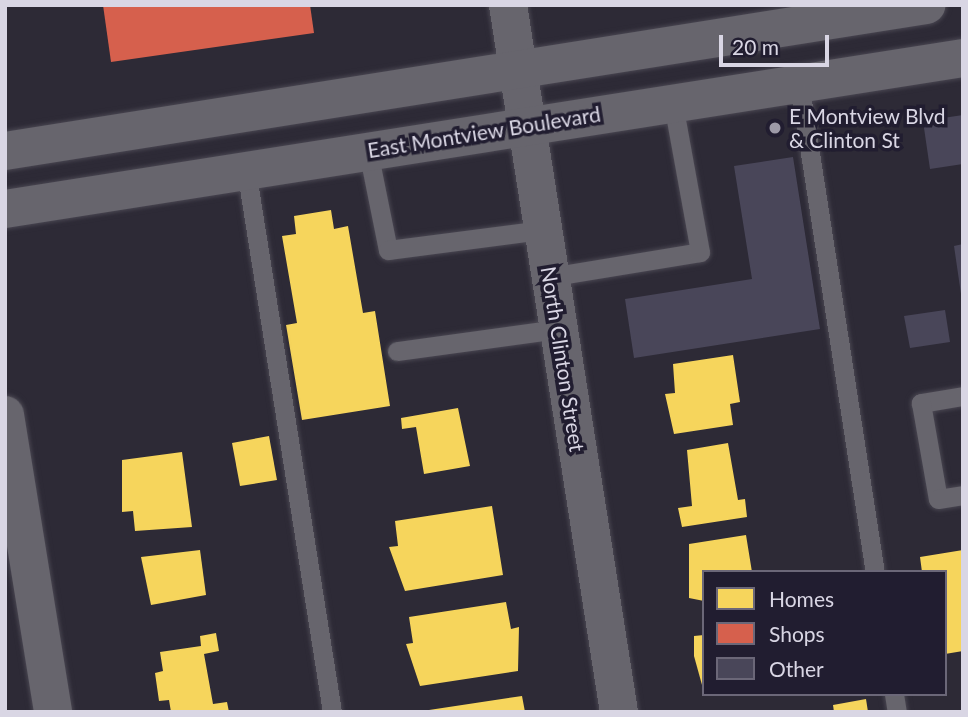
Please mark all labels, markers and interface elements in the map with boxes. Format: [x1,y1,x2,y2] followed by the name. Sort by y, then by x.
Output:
[723,21,833,65] scale bar
[732,34,779,59] text: 20 m
[365,101,603,163] street label: East Montview Boulevard
[789,103,946,153] place label: E Montview Blvd & Clinton St
[767,120,783,136] marker: E Montview Blvd & Clinton St
[536,265,590,453] street label: North Clinton Street
[702,570,947,696] legend
[769,586,834,611] text: Homes
[769,621,825,646] text: Shops
[769,656,824,681] text: Other

